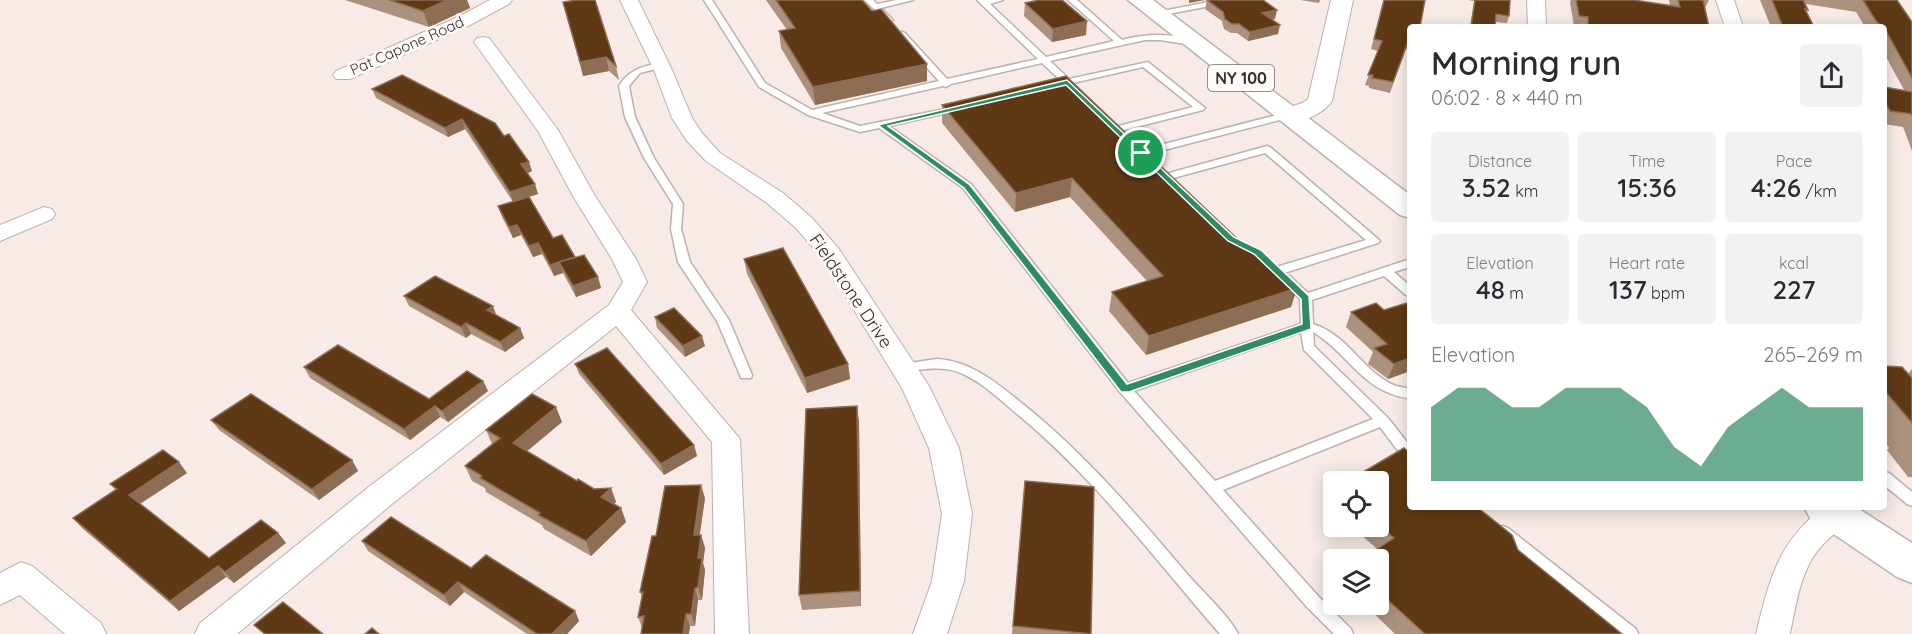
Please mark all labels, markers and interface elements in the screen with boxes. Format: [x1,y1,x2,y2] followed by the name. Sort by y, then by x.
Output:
[347,12,467,79] street label: Pat Capone Road
[1431,42,1621,83] text: Morning run
[1800,44,1863,107] button: share
[1208,65,1274,91] road number: NY 100
[1431,85,1583,110] text: 06:02 · 8 × 440 m
[1115,127,1166,178] pin
[1124,136,1157,169] icon: arrive
[1468,151,1532,171] text: Distance
[1629,151,1665,171] text: Time
[1776,151,1812,171] text: Pace
[1462,171,1511,204] text: 3.52
[1617,171,1677,204] text: 15:36
[1751,171,1801,204] text: 4:26
[1511,181,1538,201] text: km
[1801,181,1837,201] text: /km
[805,229,898,352] street label: Fieldstone Drive
[1466,253,1534,273] text: Elevation
[1609,253,1685,273] text: Heart rate
[1779,253,1809,273] text: kcal
[1476,273,1505,306] text: 48
[1609,273,1647,306] text: 137
[1772,273,1816,306] text: 227
[1505,283,1524,303] text: m
[1647,283,1685,303] text: bpm
[1431,342,1515,367] text: Elevation
[1763,342,1863,367] text: 265–269 m
[1323,471,1389,615] map controls
[1323,471,1389,537] button: locate
[1323,549,1389,615] button: layers

